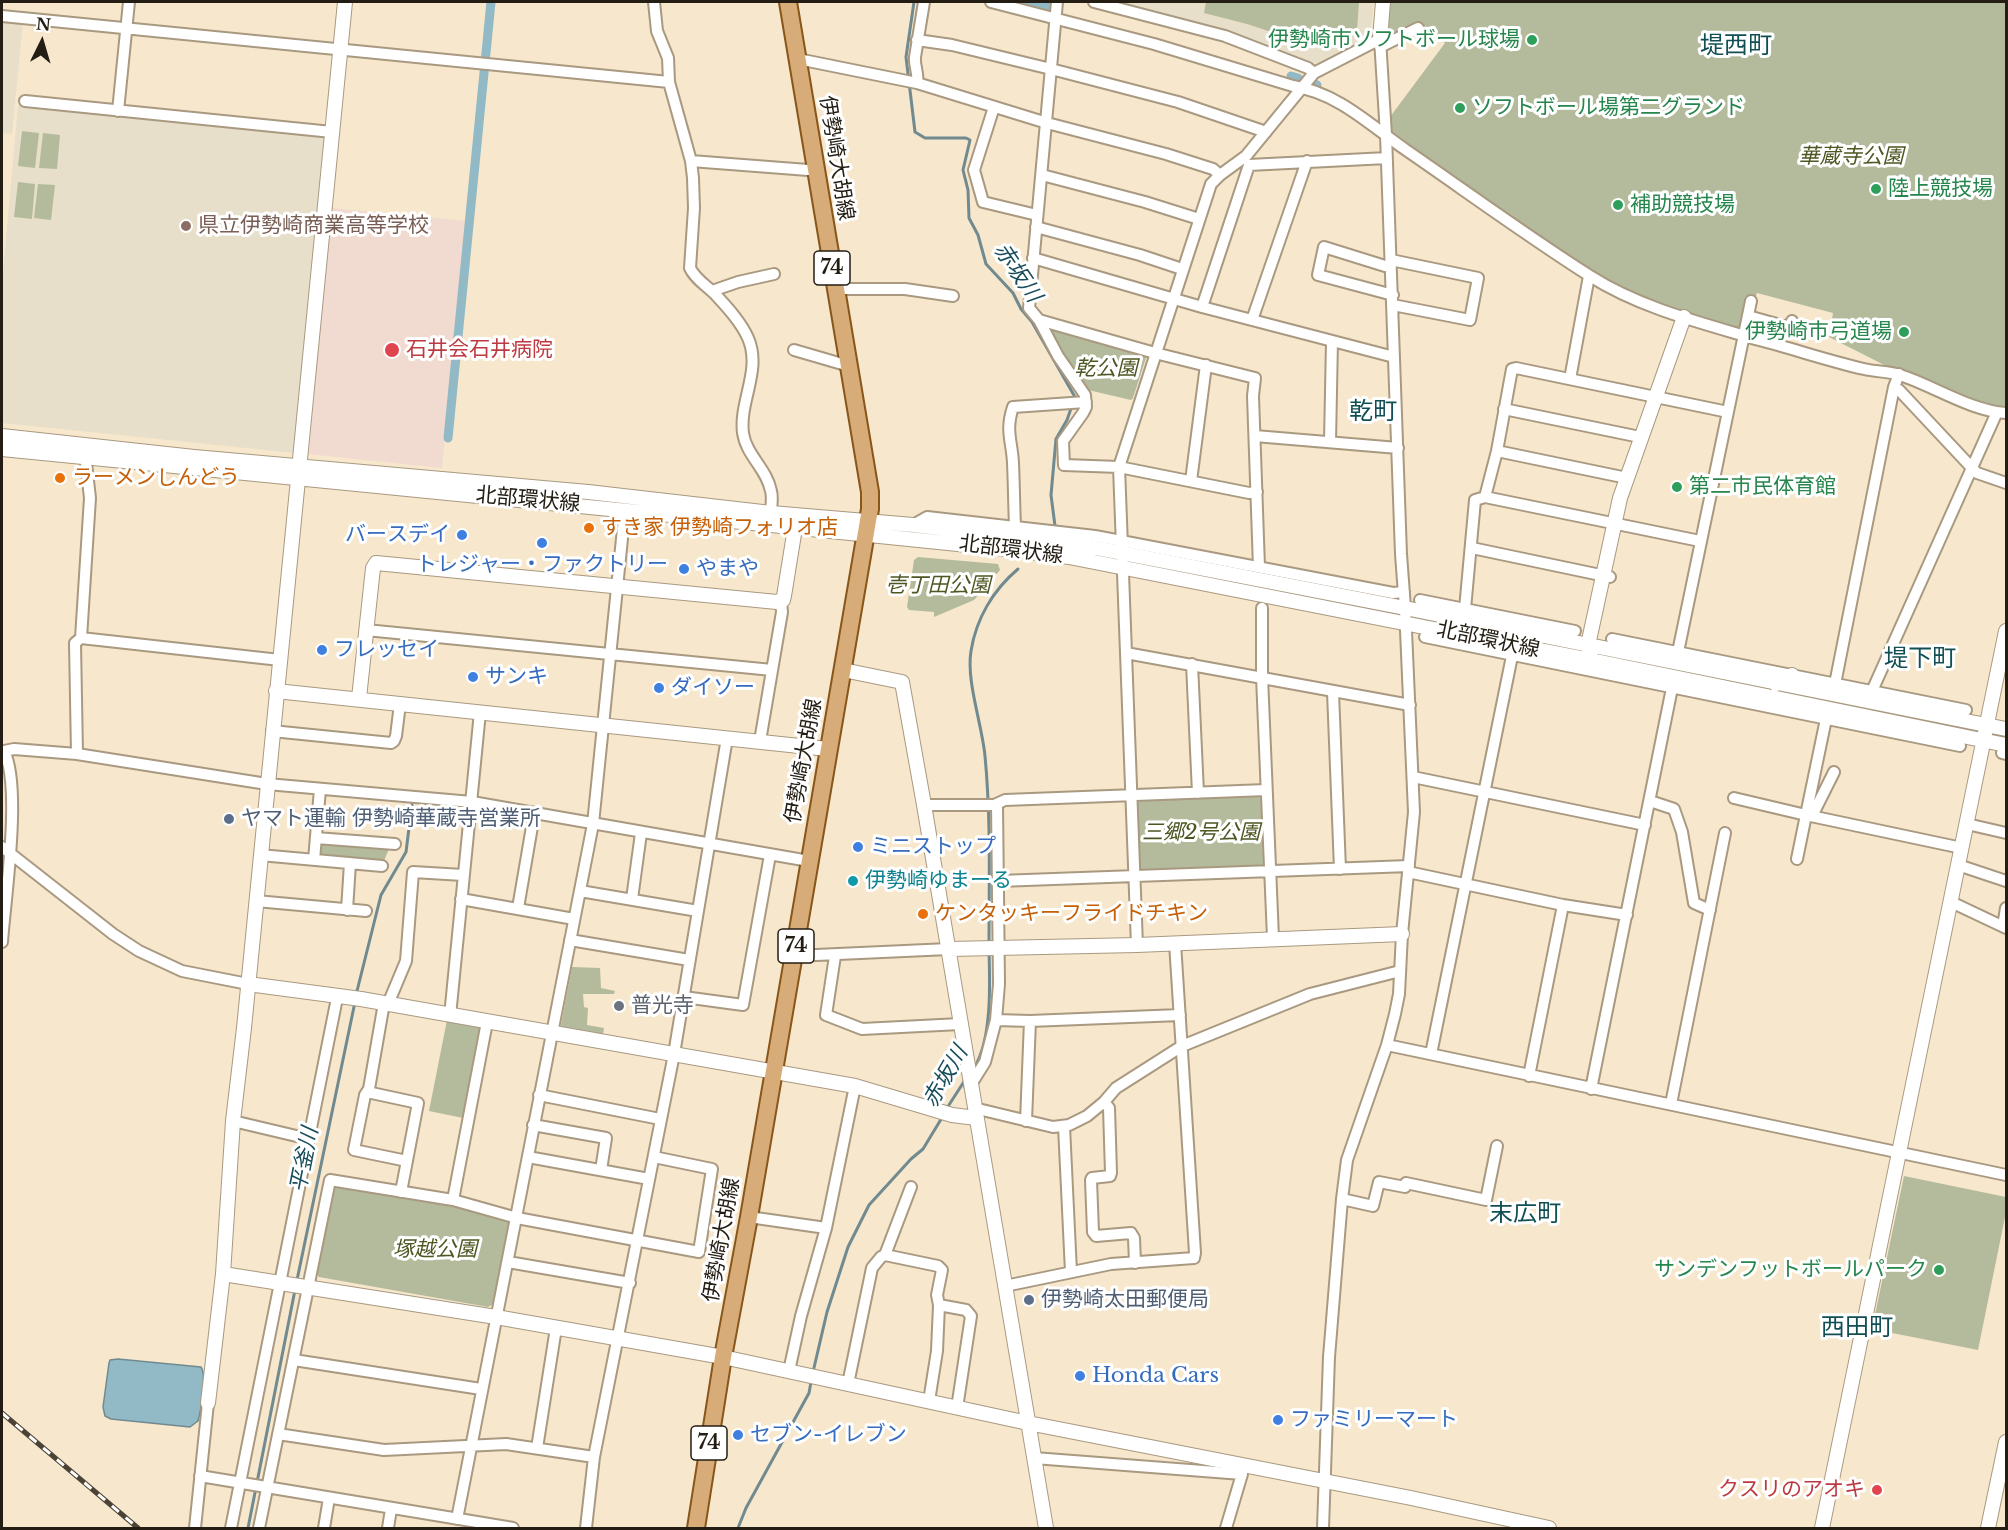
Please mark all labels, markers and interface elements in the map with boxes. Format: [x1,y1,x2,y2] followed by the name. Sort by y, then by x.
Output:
[12,12,72,72] north arrow
[35,13,52,35] text: N
[1268,27,1520,53] place label: 伊勢崎市ソフトボール球場
[1700,32,1772,60] district label: 堤西町
[1525,33,1539,47] marker: 伊勢崎市ソフトボール球場
[814,94,858,222] street label: 伊勢崎大胡線
[1472,95,1745,121] place label: ソフトボール場第二グランド
[1453,101,1467,115] marker: ソフトボール場第二グランド
[1799,144,1903,170] park label: 華蔵寺公園
[1888,176,1993,202] place label: 陸上競技場
[1869,182,1883,196] marker: 陸上競技場
[1630,192,1735,218] place label: 補助競技場
[1611,198,1625,212] marker: 補助競技場
[198,213,429,239] place label: 県立伊勢崎商業高等学校
[179,219,193,233] marker: 県立伊勢崎商業高等学校
[988,238,1046,308] water label: 赤坂川
[814,251,850,285] road number: 74
[1745,319,1892,345] place label: 伊勢崎市弓道場
[1897,325,1911,339] marker: 伊勢崎市弓道場
[406,337,553,363] place label: 石井会石井病院
[383,341,401,359] marker: 石井会石井病院
[1075,356,1137,382] park label: 乾公園
[1349,398,1397,426] district label: 乾町
[72,465,240,491] place label: ラーメンしんどう
[53,471,67,485] marker: ラーメンしんどう
[1689,474,1836,500] place label: 第二市民体育館
[1670,480,1684,494] marker: 第二市民体育館
[475,483,581,517] street label: 北部環状線
[601,515,838,541] place label: すき家 伊勢崎フォリオ店
[582,521,596,535] marker: すき家 伊勢崎フォリオ店
[345,522,450,548] place label: バースデイ
[455,528,469,542] marker: バースデイ
[957,531,1065,569] street label: 北部環状線
[535,536,549,550] marker: トレジャー・ファクトリー
[416,552,668,578] place label: トレジャー・ファクトリー
[696,556,759,582] place label: やまや
[677,562,691,576] marker: やまや
[886,573,990,599] park label: 壱丁田公園
[1434,617,1542,663] street label: 北部環状線
[334,637,439,663] place label: フレッセイ
[315,643,329,657] marker: フレッセイ
[1884,645,1956,673] district label: 堤下町
[485,664,548,690] place label: サンキ
[466,670,480,684] marker: サンキ
[671,675,755,701] place label: ダイソー
[652,681,666,695] marker: ダイソー
[781,697,827,825] street label: 伊勢崎大胡線
[241,806,541,832] place label: ヤマト運輸 伊勢崎華蔵寺営業所
[222,812,236,826] marker: ヤマト運輸 伊勢崎華蔵寺営業所
[1142,820,1260,846] park label: 三郷2号公園
[870,834,996,860] place label: ミニストップ
[851,840,865,854] marker: ミニストップ
[865,868,1012,894] place label: 伊勢崎ゆまーる
[846,874,860,888] marker: 伊勢崎ゆまーる
[935,901,1208,927] place label: ケンタッキーフライドチキン
[916,907,930,921] marker: ケンタッキーフライドチキン
[778,929,814,963] road number: 74
[631,993,694,1019] place label: 普光寺
[612,999,626,1013] marker: 普光寺
[918,1042,974,1112] water label: 赤坂川
[286,1125,324,1195] water label: 平釜川
[699,1176,745,1304] street label: 伊勢崎大胡線
[1489,1200,1561,1228] district label: 末広町
[393,1237,477,1263] park label: 塚越公園
[1654,1257,1927,1283] place label: サンデンフットボールパーク
[1932,1263,1946,1277] marker: サンデンフットボールパーク
[1041,1287,1209,1313] place label: 伊勢崎太田郵便局
[1022,1293,1036,1307] marker: 伊勢崎太田郵便局
[1821,1314,1893,1342] district label: 西田町
[1092,1363,1219,1389] place label: Honda Cars
[1073,1369,1087,1383] marker: Honda Cars
[1290,1407,1458,1433] place label: ファミリーマート
[1271,1413,1285,1427] marker: ファミリーマート
[750,1422,907,1448] place label: セブン-イレブン
[691,1426,727,1460] road number: 74
[731,1428,745,1442] marker: セブン-イレブン
[1718,1477,1865,1503] place label: クスリのアオキ
[1870,1483,1884,1497] marker: クスリのアオキ

